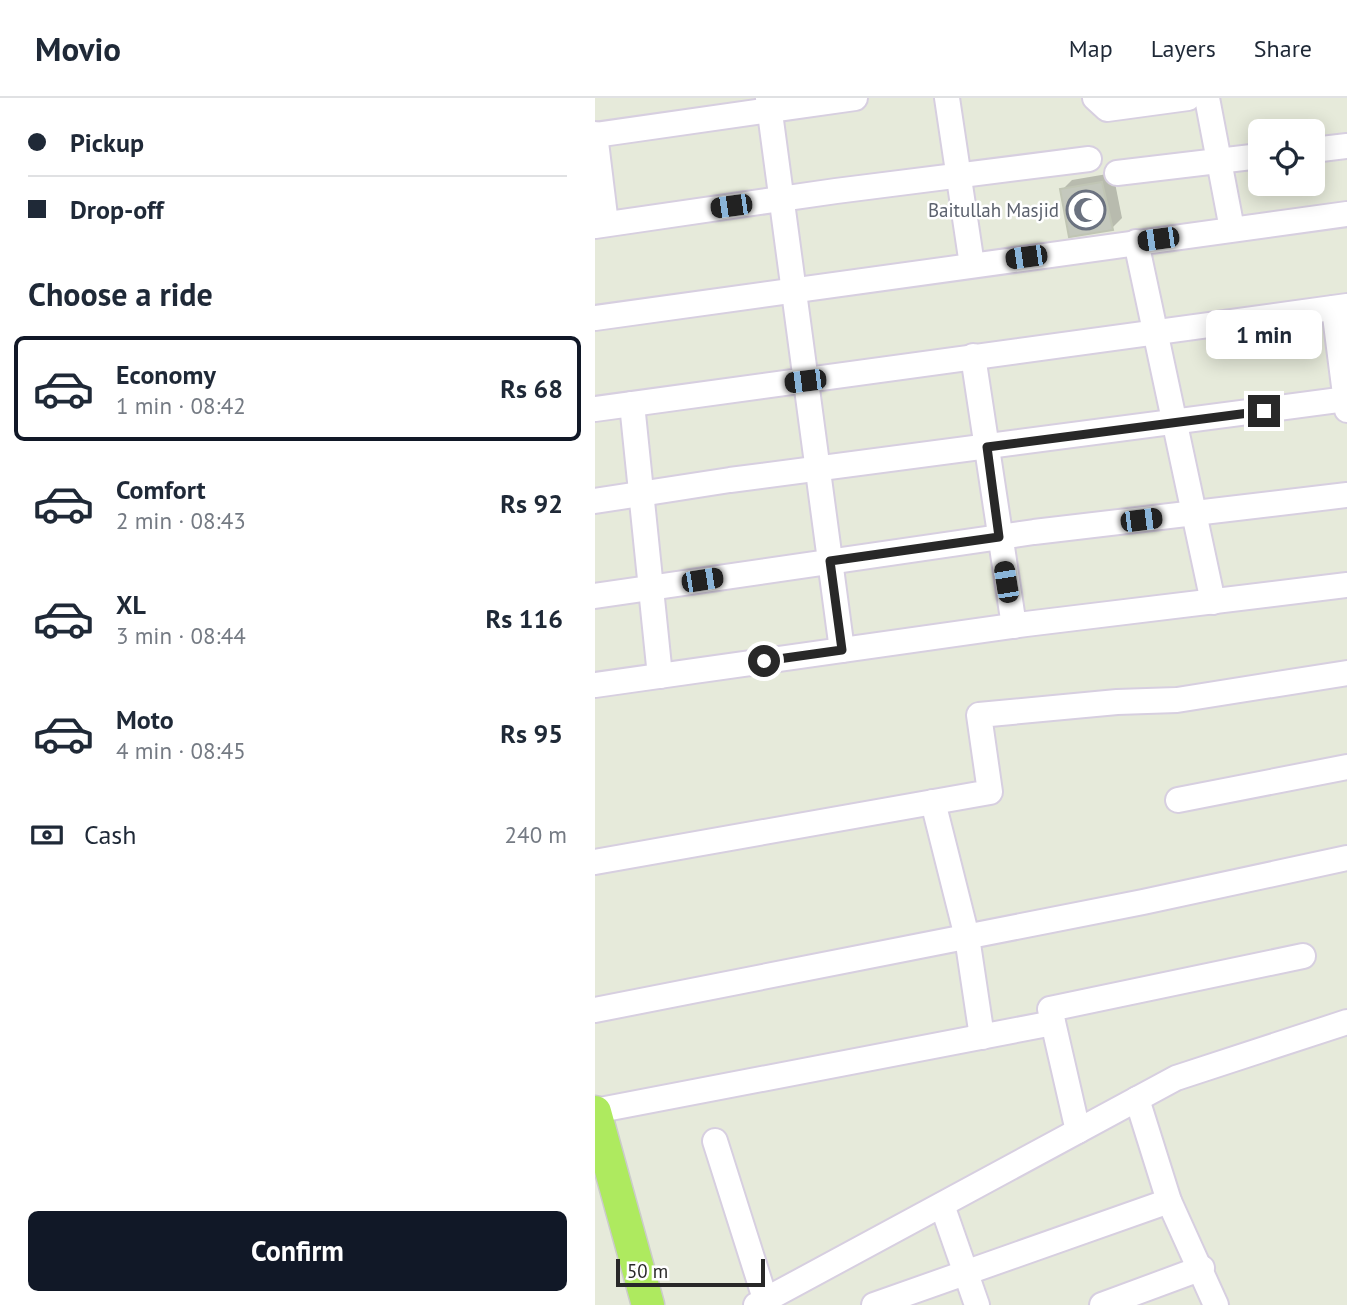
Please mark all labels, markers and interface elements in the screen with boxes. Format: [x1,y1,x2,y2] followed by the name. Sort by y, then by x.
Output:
[35,27,121,70] text: Movio
[1069,33,1113,64] text: Map
[1151,33,1216,64] text: Layers
[1254,33,1312,64] text: Share
[1248,119,1325,196] map controls
[1248,119,1325,196] button: locate
[70,126,144,159] text: Pickup
[1065,189,1107,231] mosque icon: Baitullah Masjid
[70,193,164,226] text: Drop-off
[709,193,754,219] car
[928,198,1059,222] place label: Baitullah Masjid
[1136,226,1181,252] car
[1004,244,1049,270] car
[28,273,213,315] text: Choose a ride
[1206,310,1322,358] callout: 1 min
[1236,320,1292,349] text: 1 min
[32,357,95,420] icon: car
[116,358,216,391] text: Economy
[783,368,828,394] car
[500,372,563,405] text: Rs 68
[116,391,246,420] text: 1 min · 08:42
[1248,395,1280,427] route end
[32,472,95,535] icon: car
[116,473,206,506] text: Comfort
[500,487,563,520] text: Rs 92
[116,506,246,535] text: 2 min · 08:43
[1119,507,1164,533] car
[993,560,1020,604] car
[680,566,725,594] car
[32,587,95,650] icon: car
[116,588,146,621] text: XL
[486,602,563,635] text: Rs 116
[116,621,246,650] text: 3 min · 08:44
[748,645,780,677] route start
[32,702,95,765] icon: car
[116,703,174,736] text: Moto
[500,717,563,750] text: Rs 95
[116,736,246,765] text: 4 min · 08:45
[28,816,66,854] icon: cash
[84,818,136,851] text: Cash
[505,820,567,849] text: 240 m
[28,1211,567,1291] button: Confirm
[616,1256,765,1288] scale bar
[627,1259,668,1283] text: 50 m

